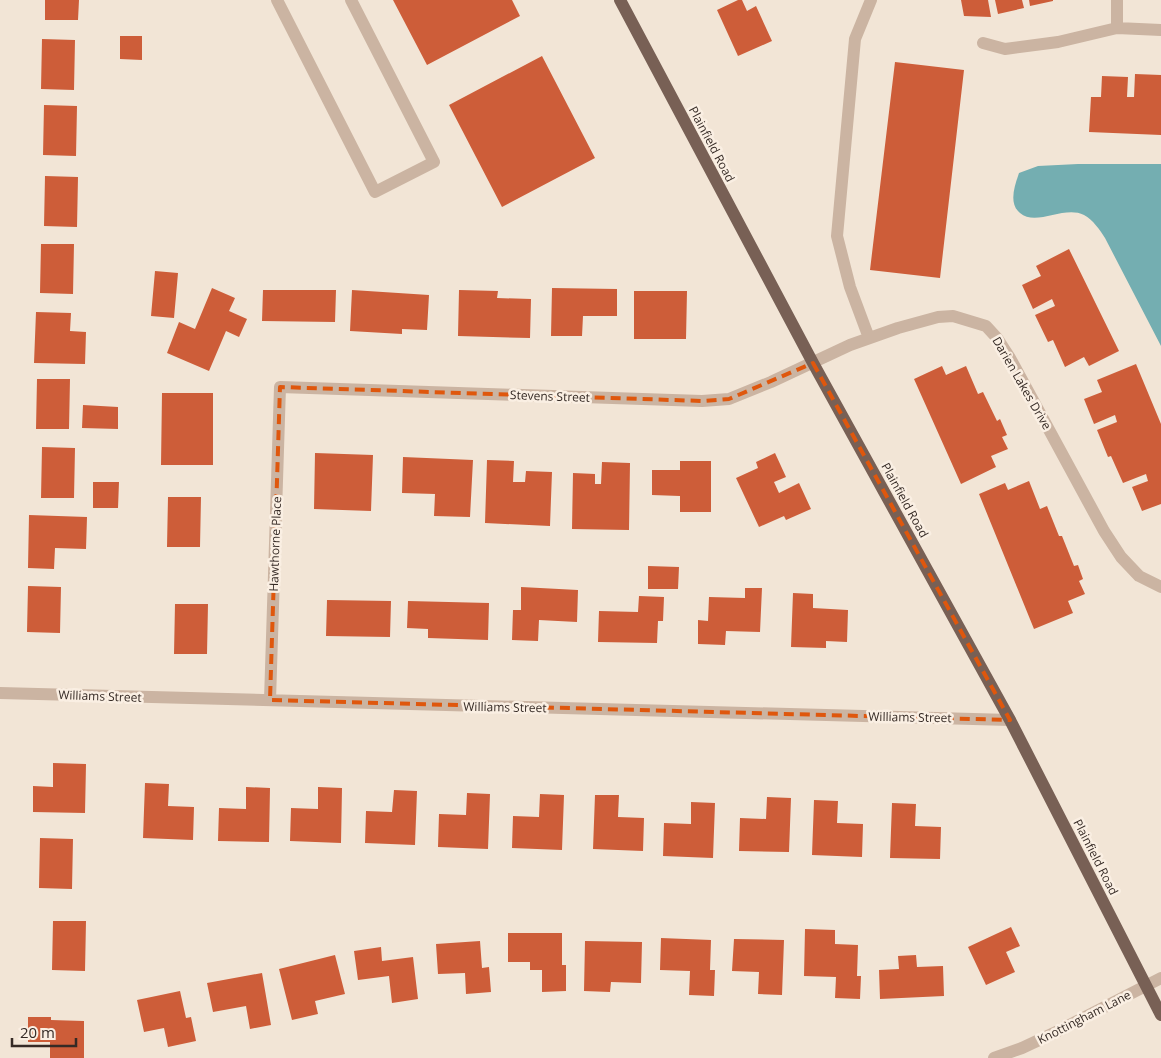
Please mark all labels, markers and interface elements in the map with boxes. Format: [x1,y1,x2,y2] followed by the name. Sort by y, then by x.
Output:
[685,103,739,185] street label: Plainfield Road
[988,333,1056,433] street label: Darien Lakes Drive
[510,386,590,406] street label: Stevens Street
[877,459,933,541] street label: Plainfield Road
[265,496,285,592] street label: Hawthorne Place
[58,686,142,706] street label: Williams Street
[463,698,547,716] street label: Williams Street
[868,708,952,726] street label: Williams Street
[1070,816,1122,898] street label: Plainfield Road
[1034,986,1134,1048] street label: Knottingham Lane
[12,1016,76,1048] scale bar
[20,1022,55,1042] text: 20 m

